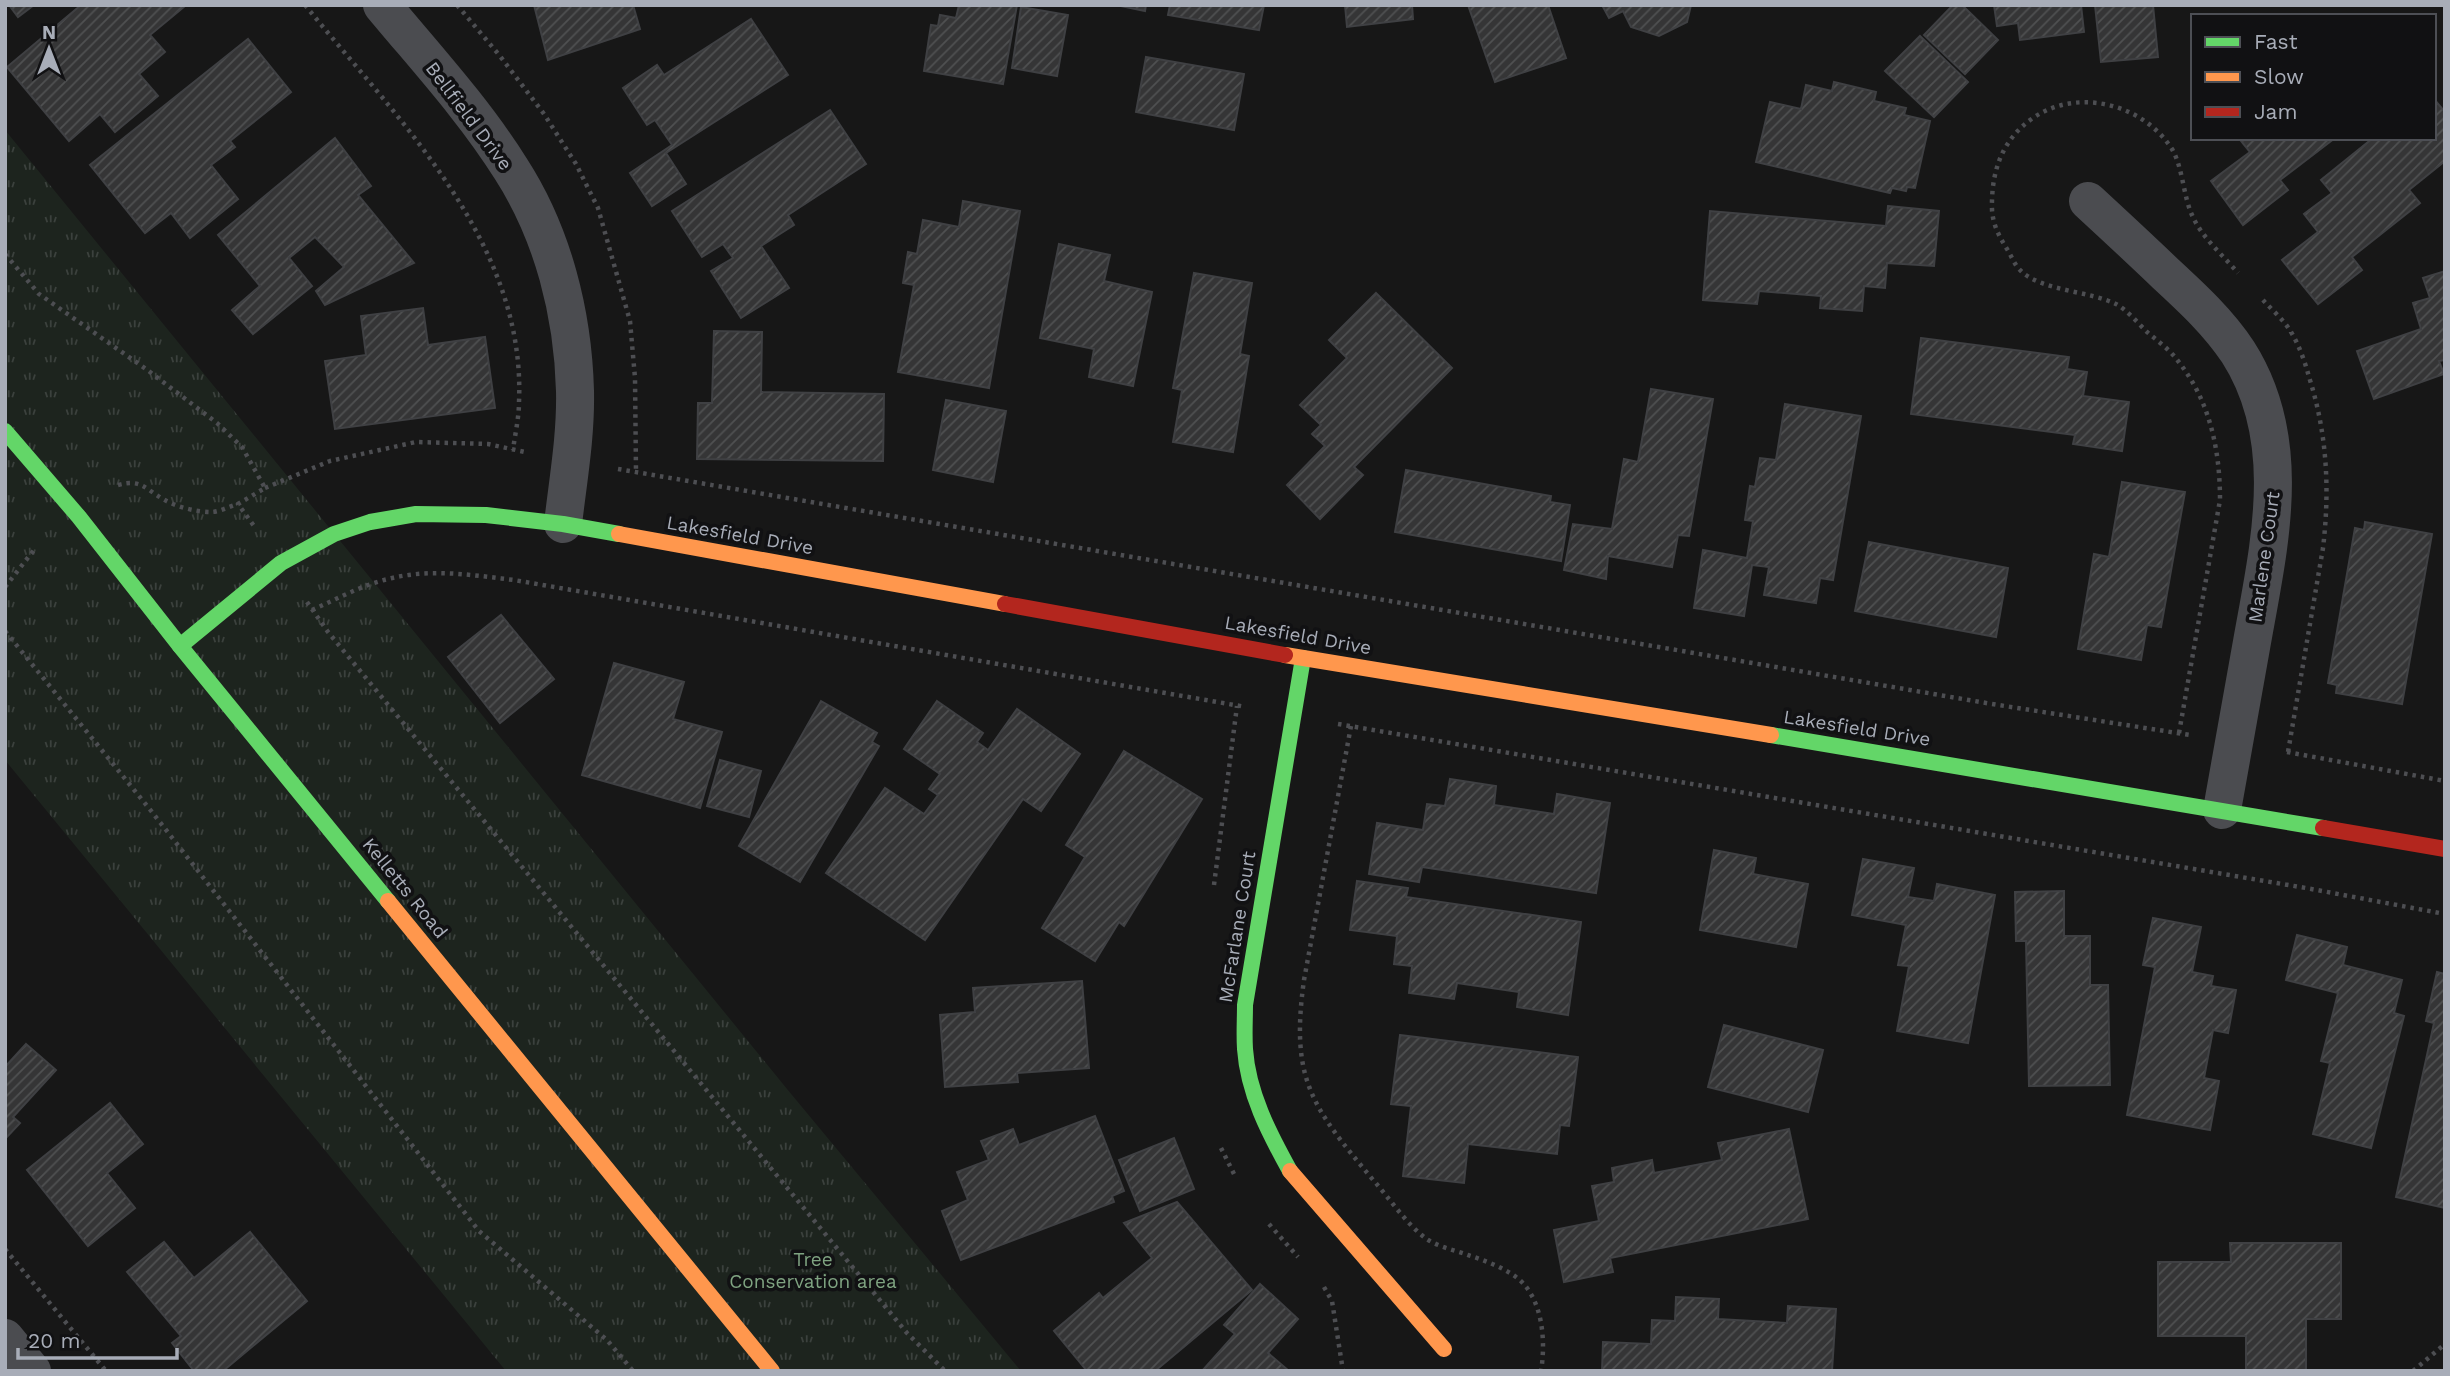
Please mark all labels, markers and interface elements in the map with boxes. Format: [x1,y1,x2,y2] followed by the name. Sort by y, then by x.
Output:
[14,14,84,84] north arrow
[2191,14,2436,140] legend
[42,21,56,44] text: N
[2254,29,2298,54] text: Fast
[421,57,517,175] street label: Bellfield Drive
[2254,64,2304,89] text: Slow
[2254,99,2297,124] text: Jam
[2243,490,2285,624] street label: Marlene Court
[665,511,815,559] street label: Lakesfield Drive
[1223,611,1373,659] street label: Lakesfield Drive
[1782,705,1932,751] street label: Lakesfield Drive
[358,833,452,943] street label: Kelletts Road
[1214,850,1260,1004] street label: McFarlane Court
[729,1248,897,1293] park label: Tree Conservation area
[18,1316,177,1360] scale bar
[28,1328,80,1353] text: 20 m

